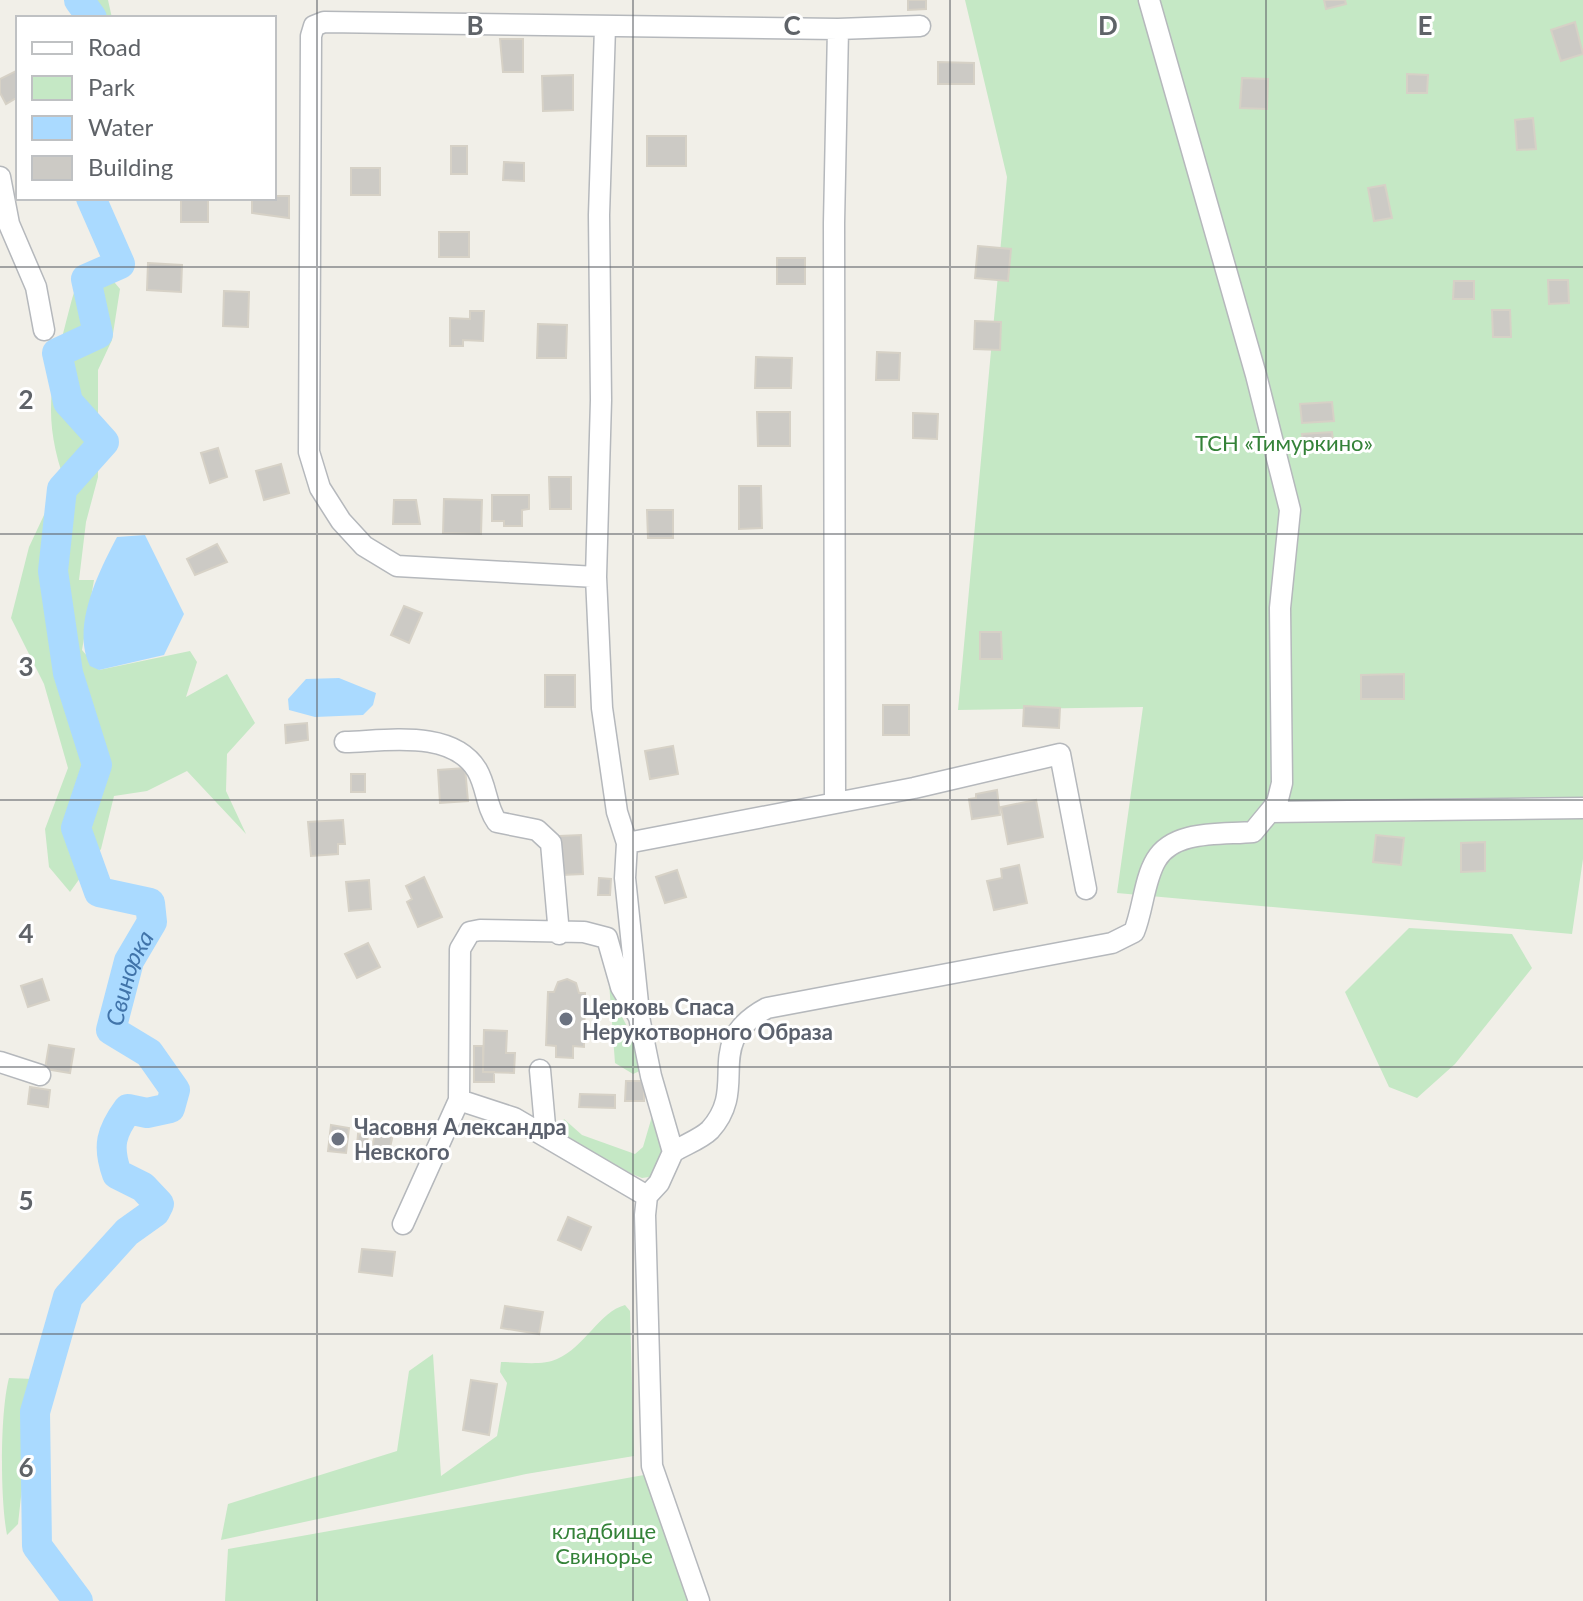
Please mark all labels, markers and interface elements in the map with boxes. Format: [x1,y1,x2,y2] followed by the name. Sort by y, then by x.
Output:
[466,9,484,41] text: B
[783,9,801,41] text: C
[1098,9,1118,41] text: D
[1418,9,1432,41] text: E
[16,16,276,200] legend
[88,32,141,61] text: Road
[88,72,136,101] text: Park
[88,112,153,141] text: Water
[88,152,173,181] text: Building
[18,383,34,415] text: 2
[1195,429,1373,456] park label: ТСН «Тимуркино»
[18,650,34,682] text: 3
[18,917,34,949] text: 4
[98,924,159,1029] water label: Свинорка
[582,993,833,1045] place label: Церковь Спаса Нерукотворного Образа
[557,1010,575,1028] marker: Церковь Спаса Нерукотворного Образа
[354,1113,567,1165] place label: Часовня Александра Невского
[329,1130,347,1148] marker: Часовня Александра Невского
[18,1184,34,1216] text: 5
[18,1451,34,1483] text: 6
[552,1517,656,1569] park label: кладбище Свинорье

